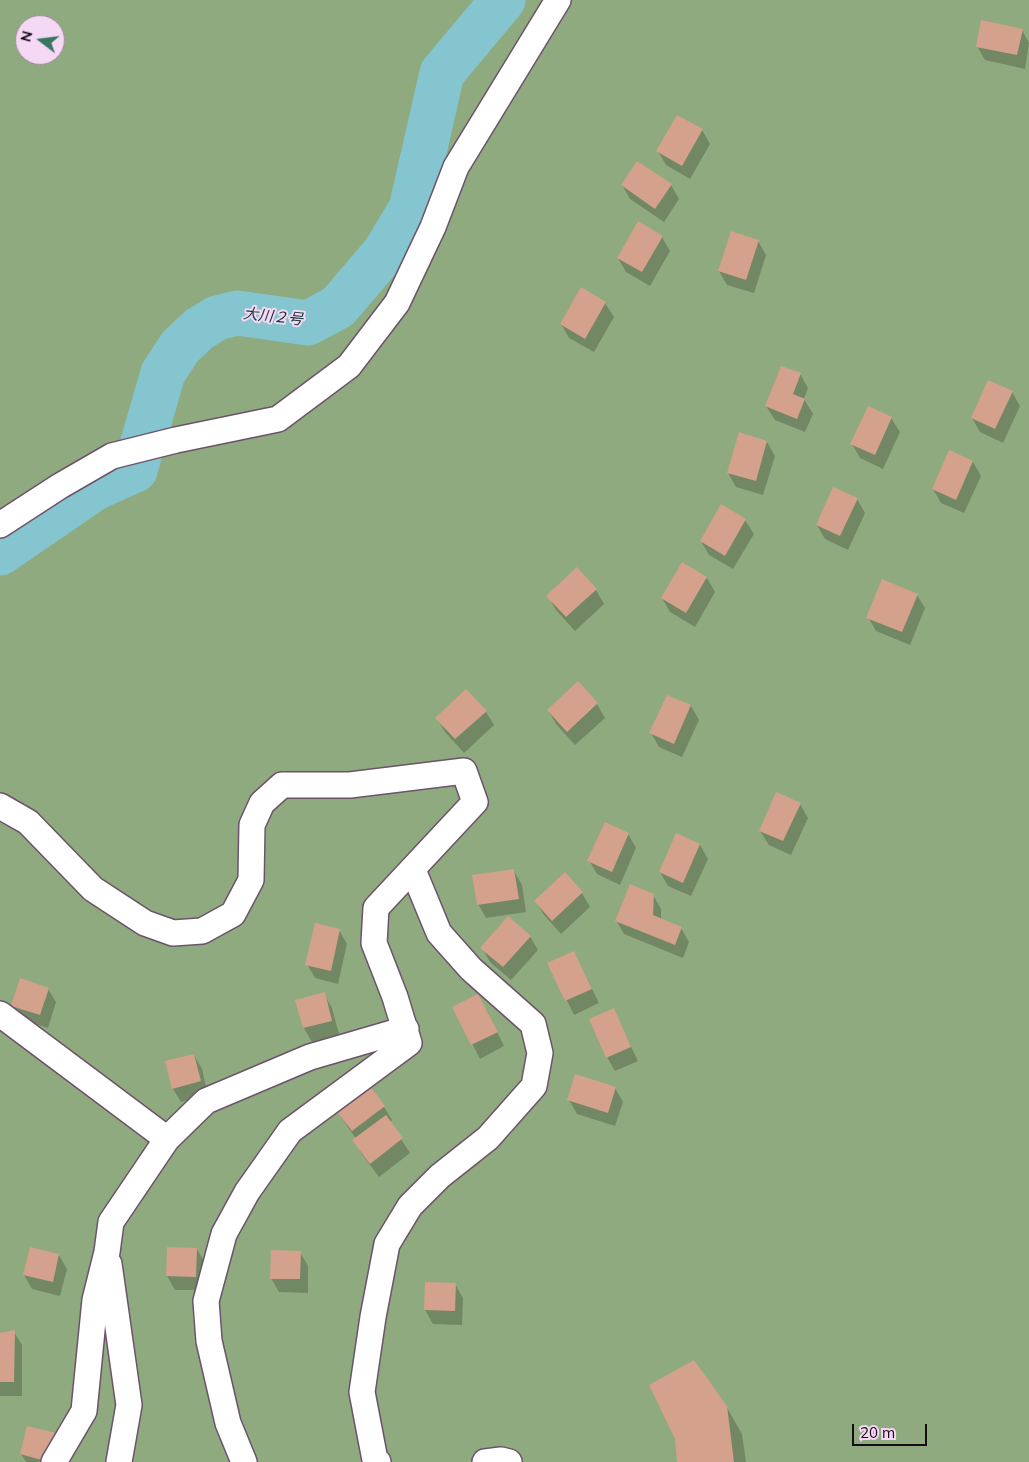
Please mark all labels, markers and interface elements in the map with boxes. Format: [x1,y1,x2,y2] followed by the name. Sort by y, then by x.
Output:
[15,15,65,65] north arrow
[16,29,37,44] text: N
[242,305,304,329] water label: 大川２号
[854,1414,929,1446] scale bar
[860,1423,895,1442] text: 20 m

